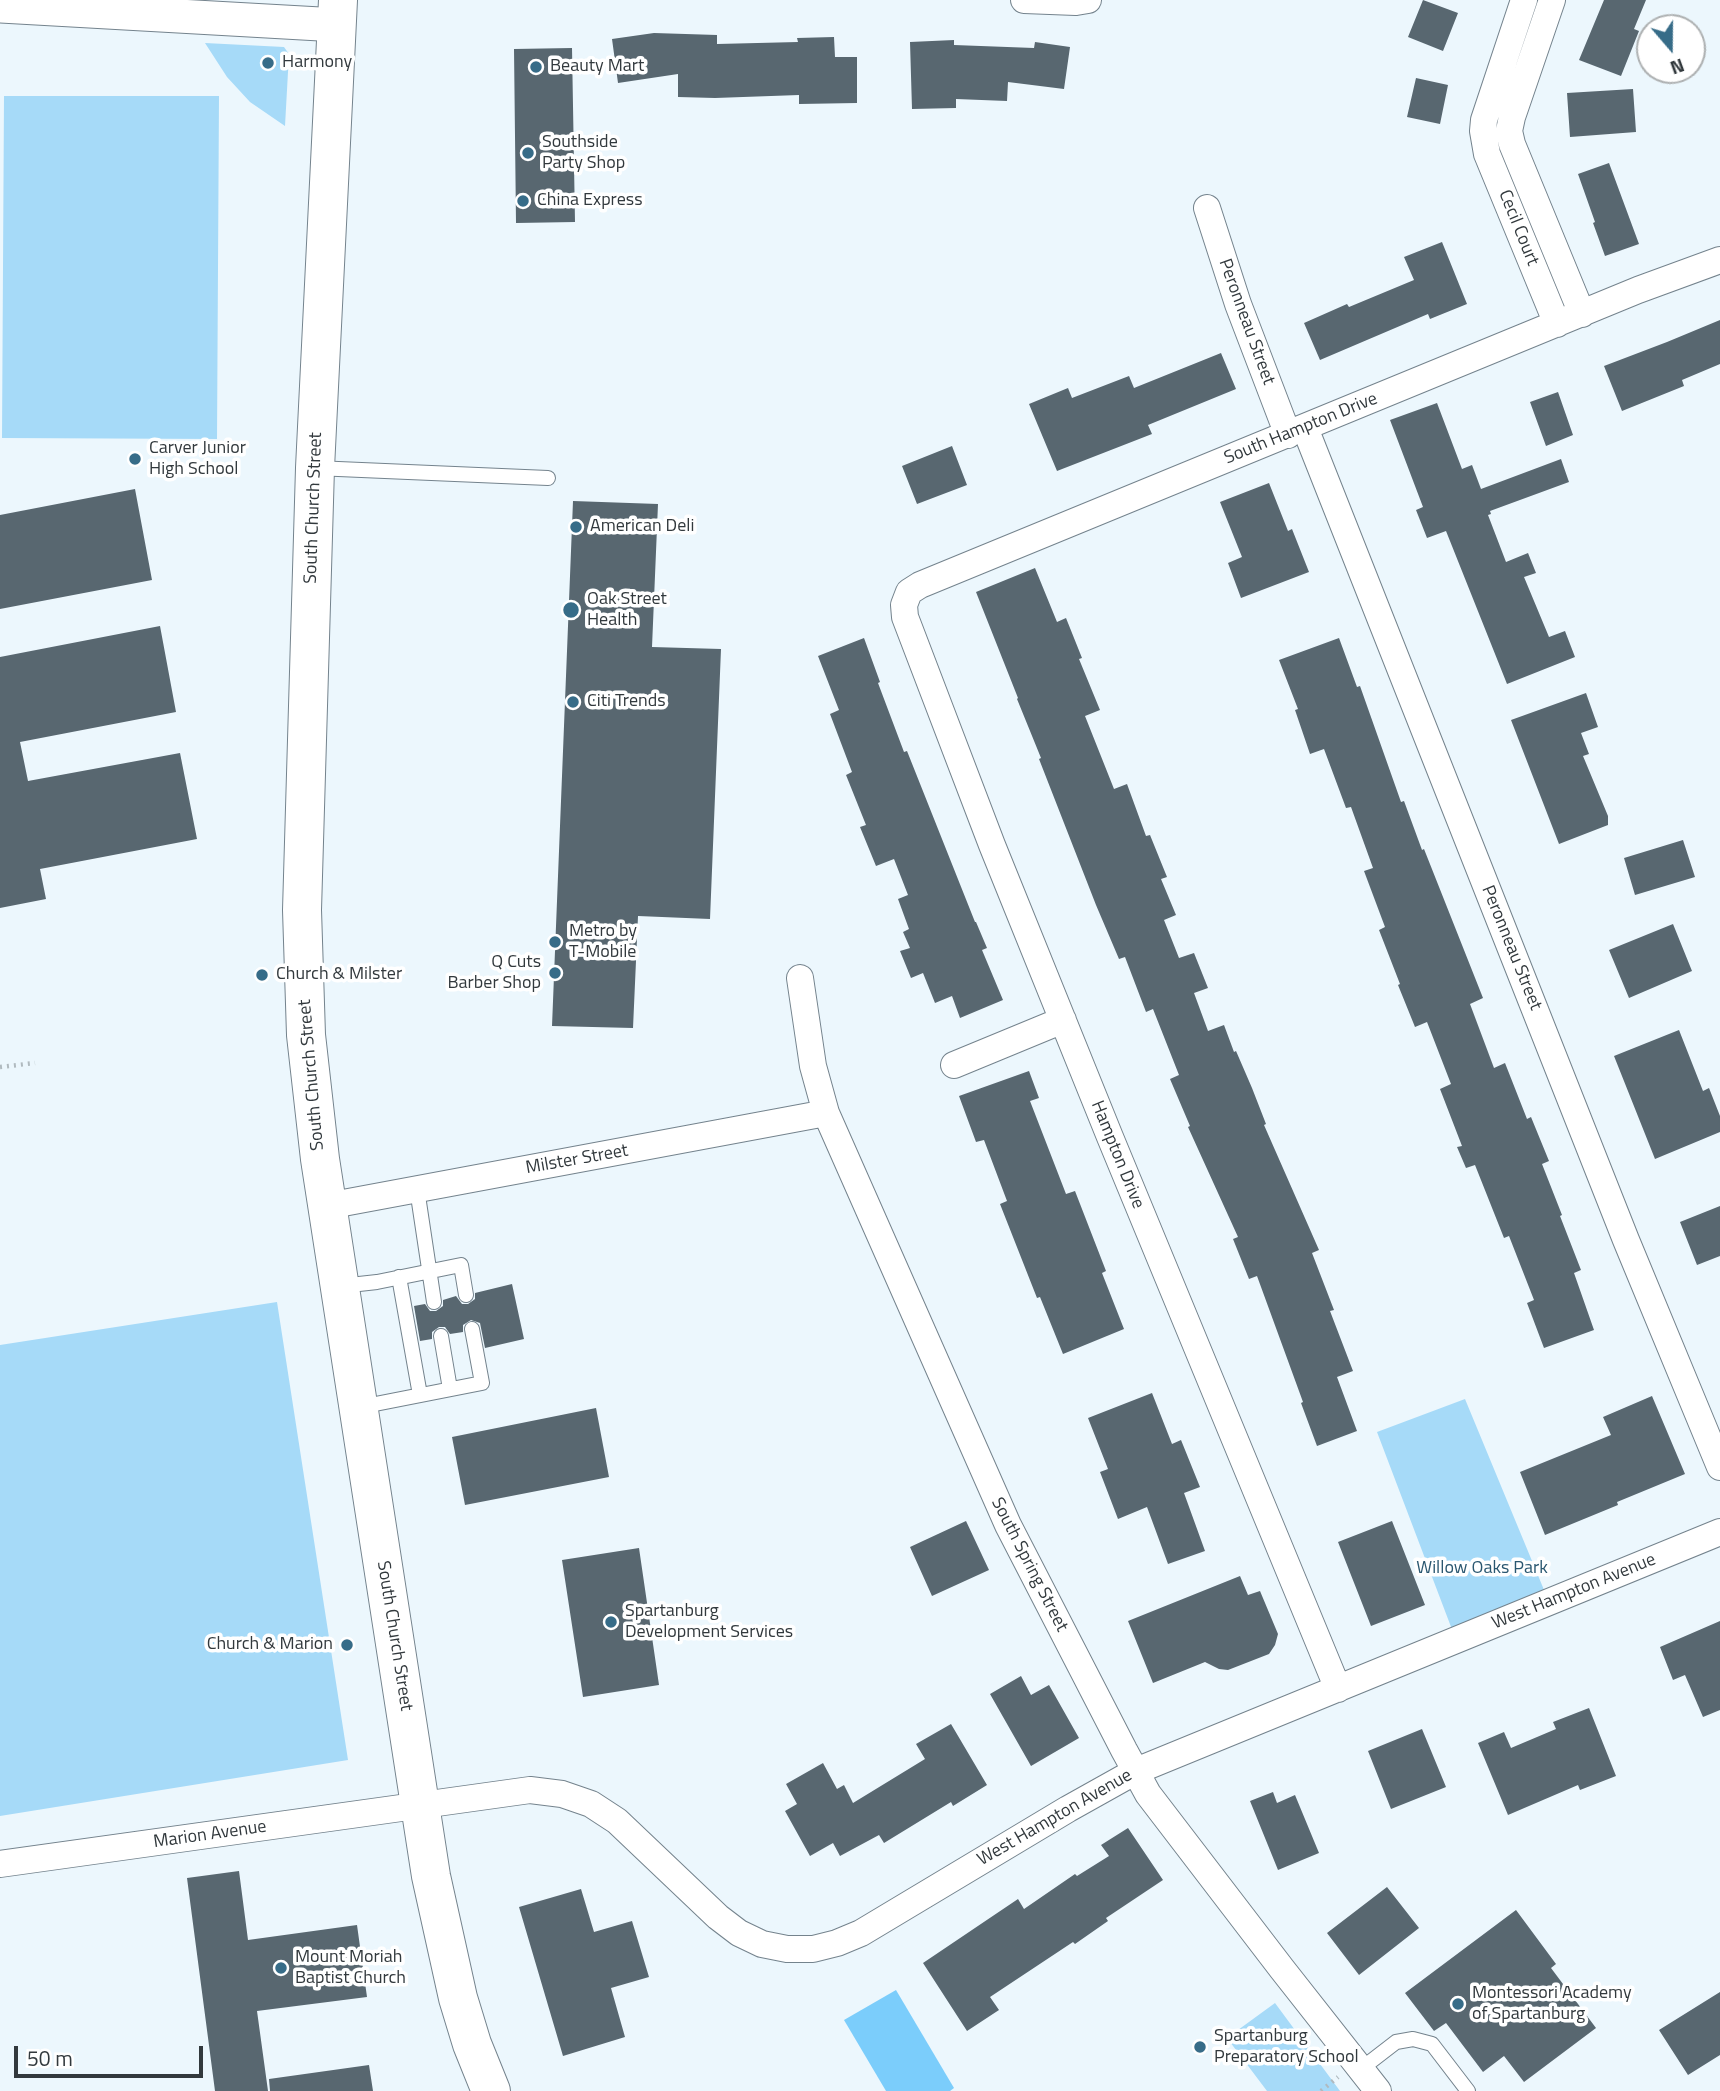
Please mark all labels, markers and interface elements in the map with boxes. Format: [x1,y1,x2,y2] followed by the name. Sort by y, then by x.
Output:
[1636,14,1706,84] north arrow
[1667,51,1689,83] text: N
[282,52,352,74] place label: Harmony
[260,55,276,71] marker: Harmony
[550,56,644,78] place label: Beauty Mart
[528,59,544,75] marker: Beauty Mart
[542,132,625,174] place label: Southside Party Shop
[520,145,536,161] marker: Southside Party Shop
[1493,187,1543,269] street label: Cecil Court
[537,190,642,212] place label: China Express
[515,193,531,209] marker: China Express
[1213,256,1279,388] street label: Peronneau Street
[1221,388,1381,470] street label: South Hampton Drive
[301,432,327,584] street label: South Church Street
[149,438,246,480] place label: Carver Junior High School
[127,451,143,467] marker: Carver Junior High School
[590,516,694,538] place label: American Deli
[568,519,584,535] marker: American Deli
[587,589,667,632] place label: Oak Street Health
[561,600,581,620] marker: Oak Street Health
[587,691,666,713] place label: Citi Trends
[565,694,581,710] marker: Citi Trends
[1476,882,1546,1014] street label: Peronneau Street
[569,921,637,964] place label: Metro by T-Mobile
[547,934,563,950] marker: Metro by T-Mobile
[448,952,541,995] place label: Q Cuts Barber Shop
[276,964,402,986] place label: Church & Milster
[547,965,563,981] marker: Q Cuts Barber Shop
[254,967,270,983] marker: Church & Milster
[295,998,329,1152] street label: South Church Street
[1086,1098,1148,1212] street label: Hampton Drive
[524,1140,630,1180] street label: Milster Street
[986,1494,1072,1636] street label: South Spring Street
[1489,1549,1659,1635] street label: West Hampton Avenue
[1416,1558,1548,1580] park label: Willow Oaks Park
[371,1559,417,1713] street label: South Church Street
[625,1601,793,1644] place label: Spartanburg Development Services
[603,1614,619,1630] marker: Spartanburg Development Services
[207,1634,333,1656] place label: Church & Marion
[339,1637,355,1653] marker: Church & Marion
[974,1765,1136,1871] street label: West Hampton Avenue
[152,1816,268,1854] street label: Marion Avenue
[295,1947,406,1990] place label: Mount Moriah Baptist Church
[273,1960,289,1976] marker: Mount Moriah Baptist Church
[1472,1983,1632,2025] place label: Montessori Academy of Spartanburg
[1450,1996,1466,2012] marker: Montessori Academy of Spartanburg
[1214,2026,1359,2068] place label: Spartanburg Preparatory School
[18,2032,206,2076] scale bar
[1192,2039,1208,2055] marker: Spartanburg Preparatory School
[27,2042,73,2074] text: 50 m

